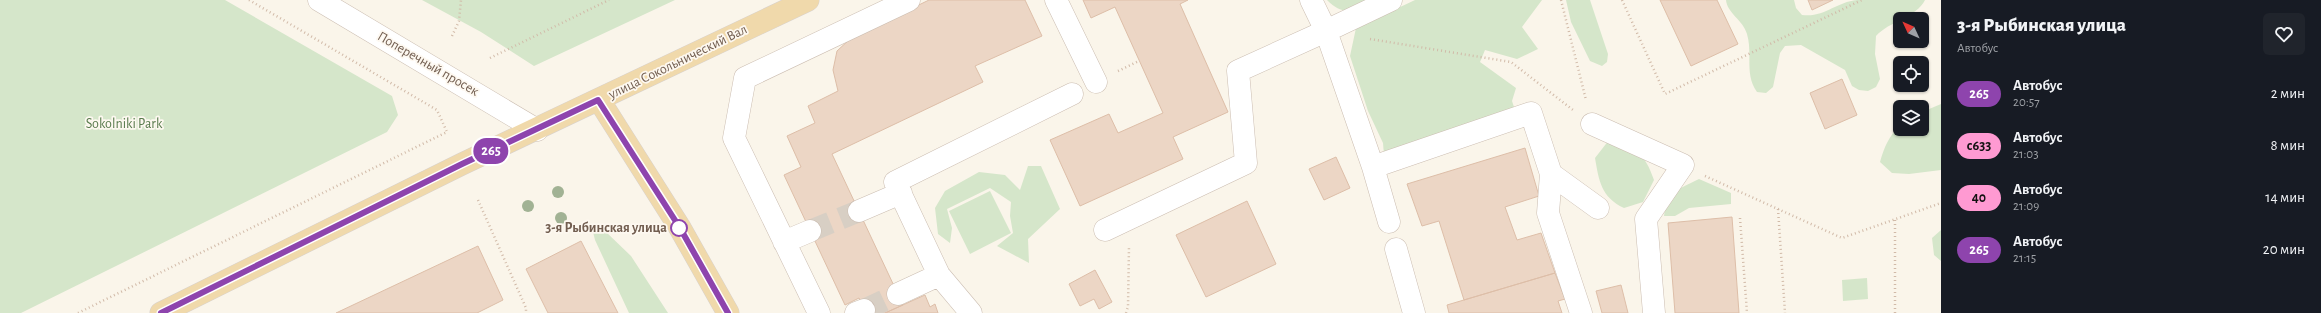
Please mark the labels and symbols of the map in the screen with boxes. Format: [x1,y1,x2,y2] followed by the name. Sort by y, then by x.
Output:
[1893,12,1929,48] north arrow
[606,22,750,102] street label: улица Сокольнический Вал
[375,29,482,99] street label: Поперечный просек
[86,117,163,131] park label: Sokolniki Park
[468,138,514,164] line badge: 265
[670,219,688,237] marker: 3-я Рыбинская улица
[545,221,667,235] place label: 3-я Рыбинская улица

